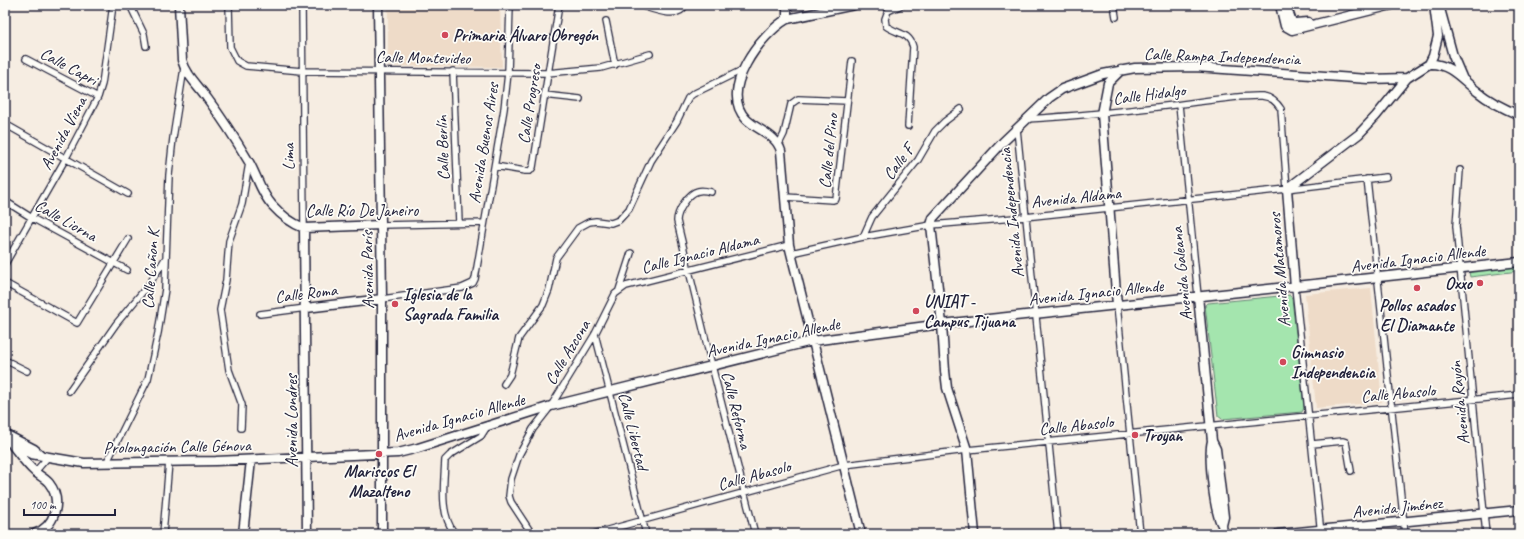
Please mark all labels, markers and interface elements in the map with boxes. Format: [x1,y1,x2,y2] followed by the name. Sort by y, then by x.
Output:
[453,25,599,46] place label: Primaria Álvaro Obregón
[440,30,450,40] marker: Primaria Álvaro Obregón
[37,43,103,91] street label: Calle Capri
[1144,43,1302,70] street label: Calle Rampa Independencia
[375,46,472,69] street label: Calle Montevideo
[513,61,546,145] street label: Calle Progreso
[464,79,504,205] street label: Avenida Buenos Aires
[1112,79,1188,109] street label: Calle Hidalgo
[35,91,92,173] street label: Avenida Viena
[814,111,843,189] street label: Calle del Pino
[431,114,454,181] street label: Calle Berlín
[878,137,921,184] street label: Calle F
[278,142,299,171] street label: Lima
[994,146,1029,279] street label: Avenida Independencia
[1030,182,1123,213] street label: Avenida Aldama
[31,195,102,247] street label: Calle Liorna
[306,200,419,221] street label: Calle Río De Janeiro
[1264,210,1295,328] street label: Avenida Matamoros
[1166,224,1197,322] street label: Avenida Galeana
[137,225,164,310] street label: Calle Cañon K
[639,228,763,278] street label: Calle Ignacio Aldama
[356,229,379,309] street label: Avenida París
[1350,240,1488,277] street label: Avenida Ignacio Allende
[1445,273,1474,294] place label: Oxxo
[1028,275,1166,310] street label: Avenida Ignacio Allende
[1475,278,1485,288] marker: Oxxo
[274,279,340,308] street label: Calle Roma
[1412,283,1422,293] marker: Pollos asados El Diamante
[403,284,500,325] place label: Iglesia de la Sagrada Familia
[924,291,1017,332] place label: UNIAT - Campus Tijuana
[1379,295,1457,336] place label: Pollos asados El Diamante
[390,299,400,309] marker: Iglesia de la Sagrada Familia
[911,306,921,316] marker: UNIAT - Campus Tijuana
[705,313,843,362] street label: Avenida Ignacio Allende
[540,315,596,388] street label: Calle Azcona
[1291,342,1377,383] place label: Gimnasio Independencia
[1278,357,1288,367] marker: Gimnasio Independencia
[1445,359,1474,446] street label: Avenida Rayón
[717,369,757,452] street label: Calle Reforma
[281,372,302,468] street label: Avenida Londres
[1360,380,1438,407] street label: Calle Abasolo
[391,388,528,446] street label: Avenida Ignacio Allende
[614,390,654,474] street label: Calle Libertad
[1038,411,1116,440] street label: Calle Abasolo
[1143,425,1183,446] place label: Troyan
[1130,430,1140,440] marker: Troyan
[103,435,252,458] street label: Prolongación Calle Génova
[374,449,384,459] marker: Mariscos El Mazalteno
[715,455,795,495] street label: Calle Abasolo
[344,461,417,502] place label: Mariscos El Mazalteno
[24,491,115,517] scale bar
[1351,492,1445,523] street label: Avenida Jiménez
[30,497,57,513] text: 100 m

